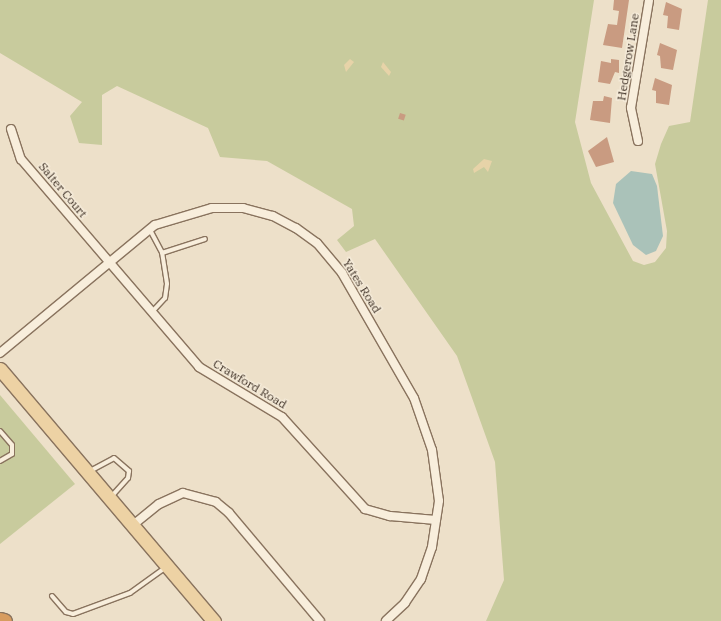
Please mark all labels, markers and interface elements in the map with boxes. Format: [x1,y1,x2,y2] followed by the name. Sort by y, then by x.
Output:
[614,12,642,102] street label: Hedgerow Lane
[36,160,90,220] street label: Salter Court
[340,256,384,316] street label: Yates Road
[210,356,290,412] street label: Crawford Road

